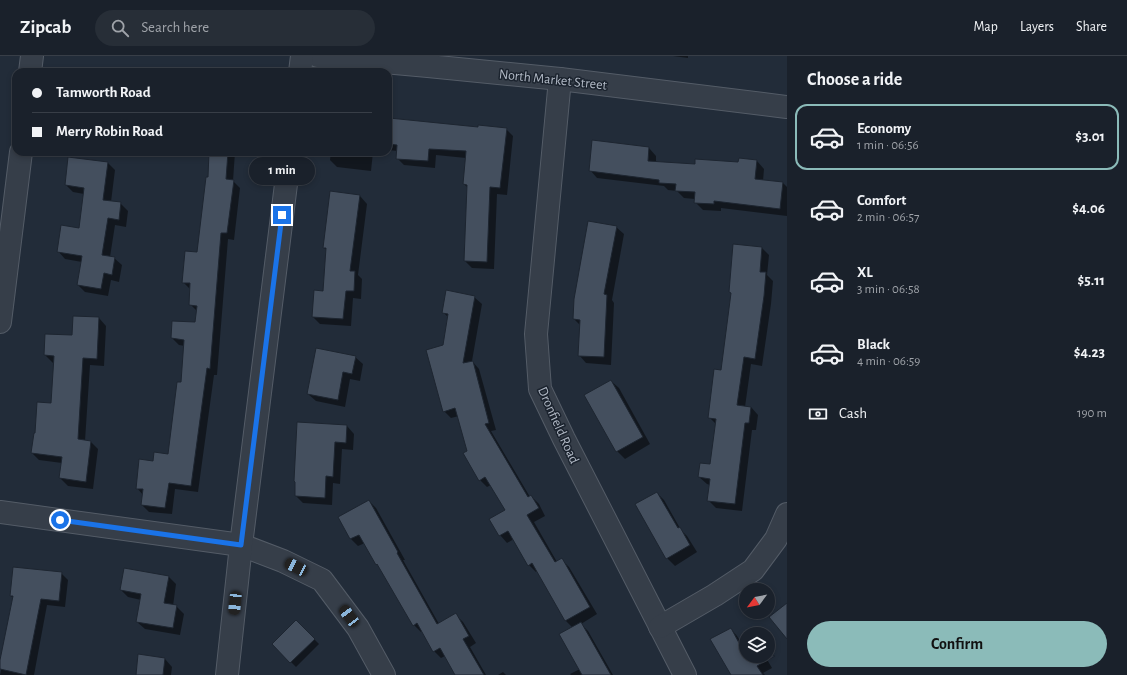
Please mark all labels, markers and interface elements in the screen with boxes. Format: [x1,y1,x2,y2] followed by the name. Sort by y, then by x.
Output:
[95,10,375,46] search box
[109,17,131,39] icon: search
[20,18,71,37] text: Zipcab
[141,20,209,35] text: Search here
[973,20,998,34] text: Map
[1020,20,1054,34] text: Layers
[1076,20,1107,34] text: Share
[498,67,608,93] street label: North Market Street
[807,71,902,89] text: Choose a ride
[56,85,151,100] text: Tamworth Road
[809,119,845,155] icon: car
[857,121,911,136] text: Economy
[56,124,163,139] text: Merry Robin Road
[1075,129,1105,144] text: $3.01
[857,139,919,152] text: 1 min · 06:56
[249,157,315,185] callout: 1 min
[268,164,296,177] text: 1 min
[809,191,845,227] icon: car
[857,193,906,208] text: Comfort
[1072,201,1105,216] text: $4.06
[273,206,291,224] route end
[857,211,919,224] text: 2 min · 06:57
[809,263,845,299] icon: car
[857,265,873,280] text: XL
[1078,273,1105,288] text: $5.11
[857,283,920,296] text: 3 min · 06:58
[809,335,845,371] icon: car
[857,337,890,352] text: Black
[1074,345,1105,360] text: $4.23
[857,355,920,368] text: 4 min · 06:59
[535,385,581,466] street label: Dronfield Road
[807,403,829,425] icon: cash
[839,406,867,421] text: Cash
[1077,407,1107,420] text: 190 m
[51,511,69,529] route start
[283,556,309,578] car
[739,583,775,619] north arrow
[739,583,775,663] map controls
[228,590,242,616] car
[337,603,361,629] car
[807,621,1107,667] button: Confirm
[739,627,775,663] button: layers

